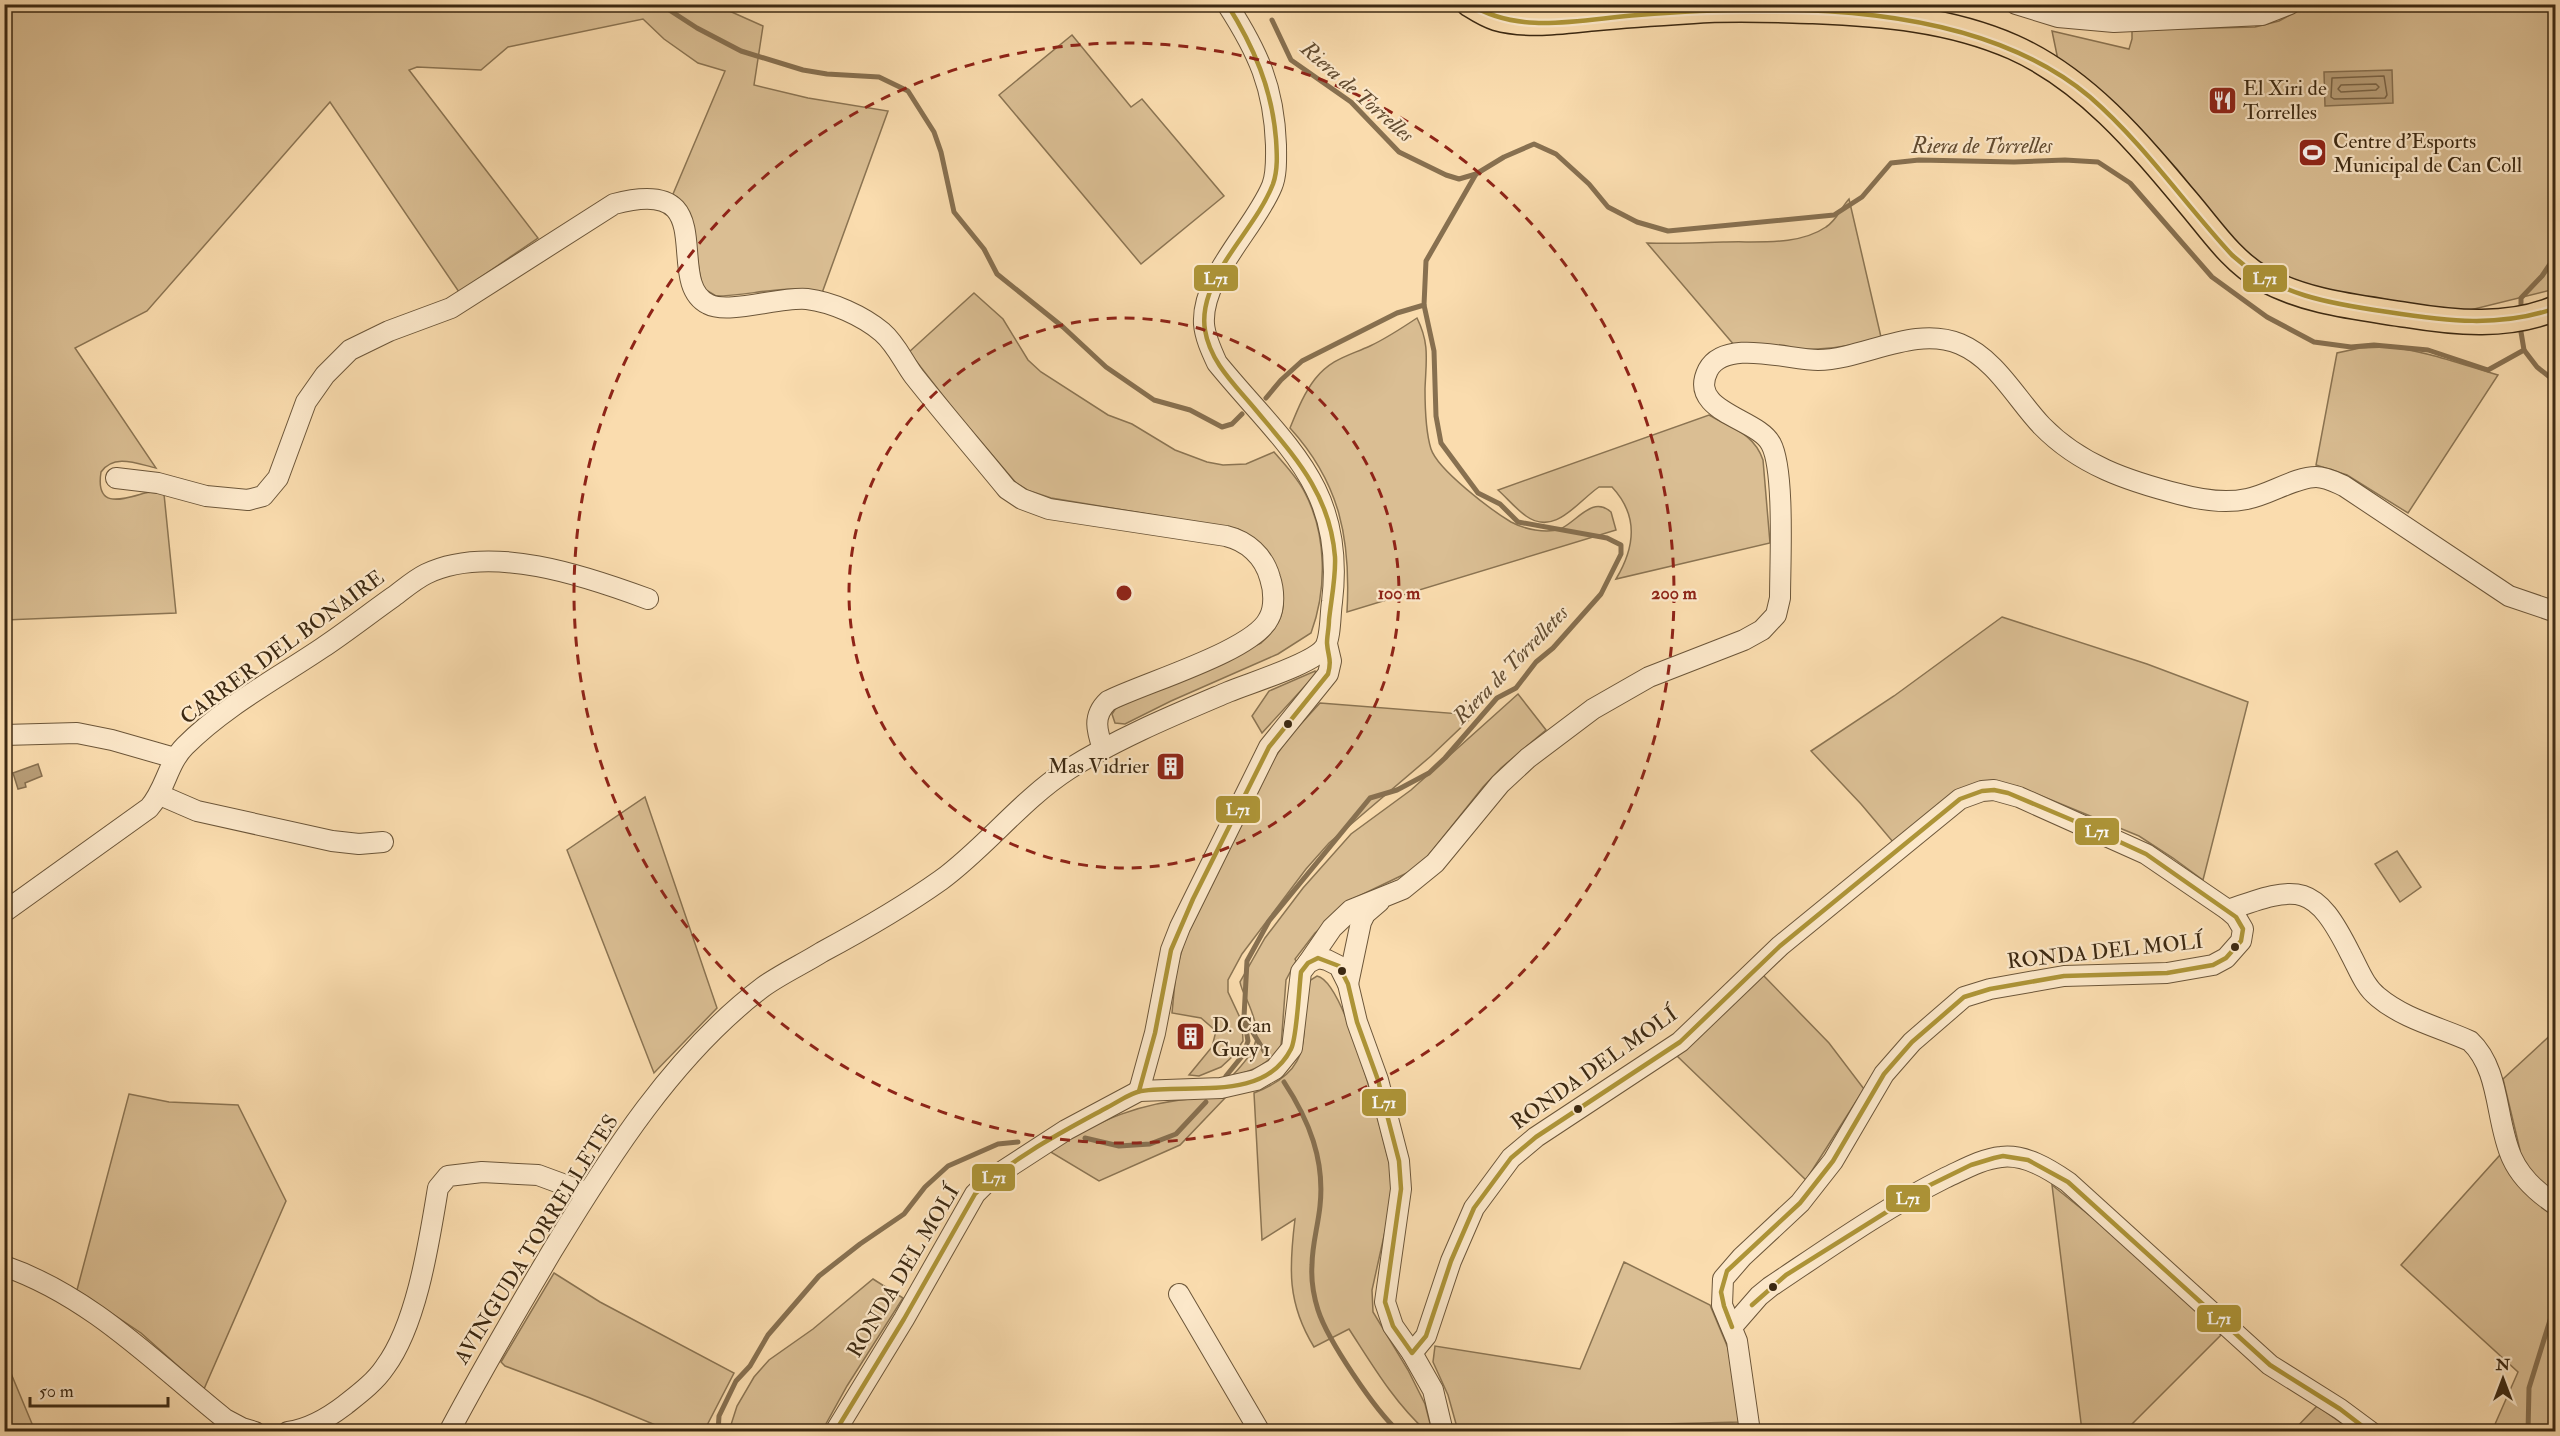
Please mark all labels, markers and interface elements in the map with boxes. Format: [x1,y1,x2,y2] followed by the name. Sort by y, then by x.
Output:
[1294,34,1420,149] water label: Riera de Torrelles
[2243,75,2327,126] place label: El Xiri de Torrelles
[2206,84,2238,116] restaurant icon: El Xiri de Torrelles
[2333,128,2523,179] place label: Centre d'Esports Municipal de Can Coll
[1911,132,2053,160] water label: Riera de Torrelles
[2296,137,2328,169] sports icon: Centre d'Esports Municipal de Can Coll
[1193,264,1239,292] line badge: L71
[2242,264,2288,293] line badge: L71
[1204,269,1229,289] text: L71
[2253,269,2278,289] text: L71
[175,564,390,731] street label: CARRER DEL BONAIRE
[1378,582,1421,605] text: 100 m
[1651,582,1698,605] text: 200 m
[1114,583,1134,603] centre of rings
[1446,599,1575,731] water label: Riera de Torrelletes
[1282,718,1294,730] unlabelled marker
[1154,750,1186,782] building icon: Mas Vidrier
[1048,753,1149,780] place label: Mas Vidrier
[1215,795,1261,824] line badge: L71
[1226,800,1251,820] text: L71
[2074,817,2120,846] line badge: L71
[2085,822,2110,842] text: L71
[2006,928,2206,975] street label: RONDA DEL MOLÍ
[2229,941,2241,953] unlabelled marker
[1336,965,1348,977] unlabelled marker
[1506,1000,1684,1136] street label: RONDA DEL MOLÍ
[1212,1012,1272,1063] place label: D. Can Guey 1
[1175,1021,1207,1053] building icon: D. Can Guey 1
[1361,1088,1407,1117] line badge: L71
[1372,1093,1397,1113] text: L71
[1572,1103,1584,1115] unlabelled marker
[448,1109,625,1370] street label: AVINGUDA TORRELLETES
[971,1163,1016,1192] line badge: L71
[982,1168,1007,1188] text: L71
[841,1179,967,1363] street label: RONDA DEL MOLÍ
[1885,1184,1931,1213] line badge: L71
[1896,1189,1921,1209] text: L71
[1767,1281,1779,1293] unlabelled marker
[2196,1304,2242,1333] line badge: L71
[2207,1309,2232,1329] text: L71
[2473,1349,2533,1409] north arrow
[2495,1355,2511,1375] text: N
[30,1370,168,1408] scale bar
[39,1380,74,1403] text: 50 m

